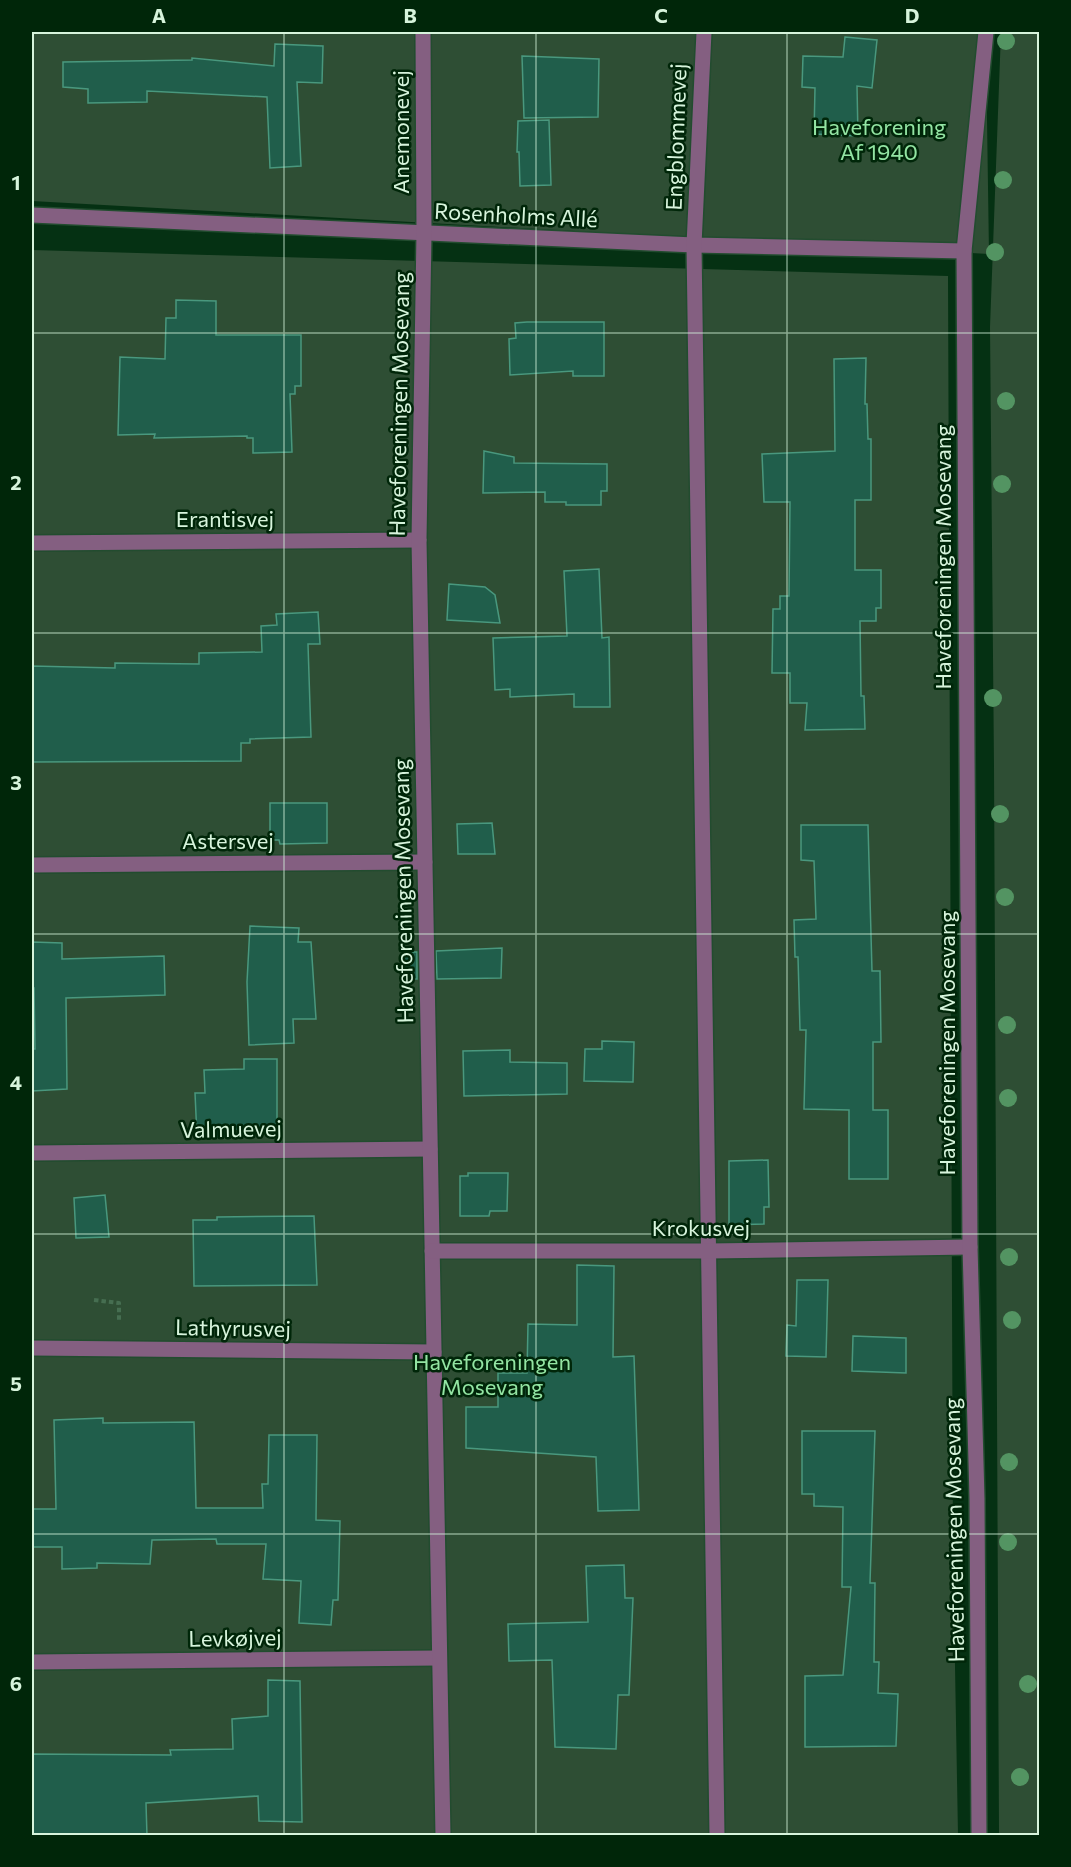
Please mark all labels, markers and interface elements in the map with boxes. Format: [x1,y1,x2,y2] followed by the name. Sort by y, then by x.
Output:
[152,3,166,27] text: A
[403,3,417,27] text: B
[654,3,668,27] text: C
[905,3,919,27] text: D
[659,63,692,211] street label: Engblommevej
[387,70,414,194] street label: Anemonevej
[812,113,946,165] park label: Haveforening Af 1940
[11,170,21,194] text: 1
[433,197,599,232] street label: Rosenholms Allé
[383,271,414,537] street label: Haveforeningen Mosevang
[929,425,956,689] street label: Haveforeningen Mosevang
[10,470,22,494] text: 2
[176,505,274,532] street label: Erantisvej
[387,758,418,1024] street label: Haveforeningen Mosevang
[10,770,22,794] text: 3
[182,827,274,854] street label: Astersvej
[933,911,960,1175] street label: Haveforeningen Mosevang
[10,1070,22,1094] text: 4
[180,1114,282,1143] street label: Valmuevej
[652,1214,750,1241] street label: Krokusvej
[175,1313,291,1342] street label: Lathyrusvej
[413,1348,571,1400] park label: Haveforeningen Mosevang
[10,1371,22,1395] text: 5
[938,1397,969,1663] street label: Haveforeningen Mosevang
[188,1623,282,1652] street label: Levkøjvej
[10,1671,22,1695] text: 6

